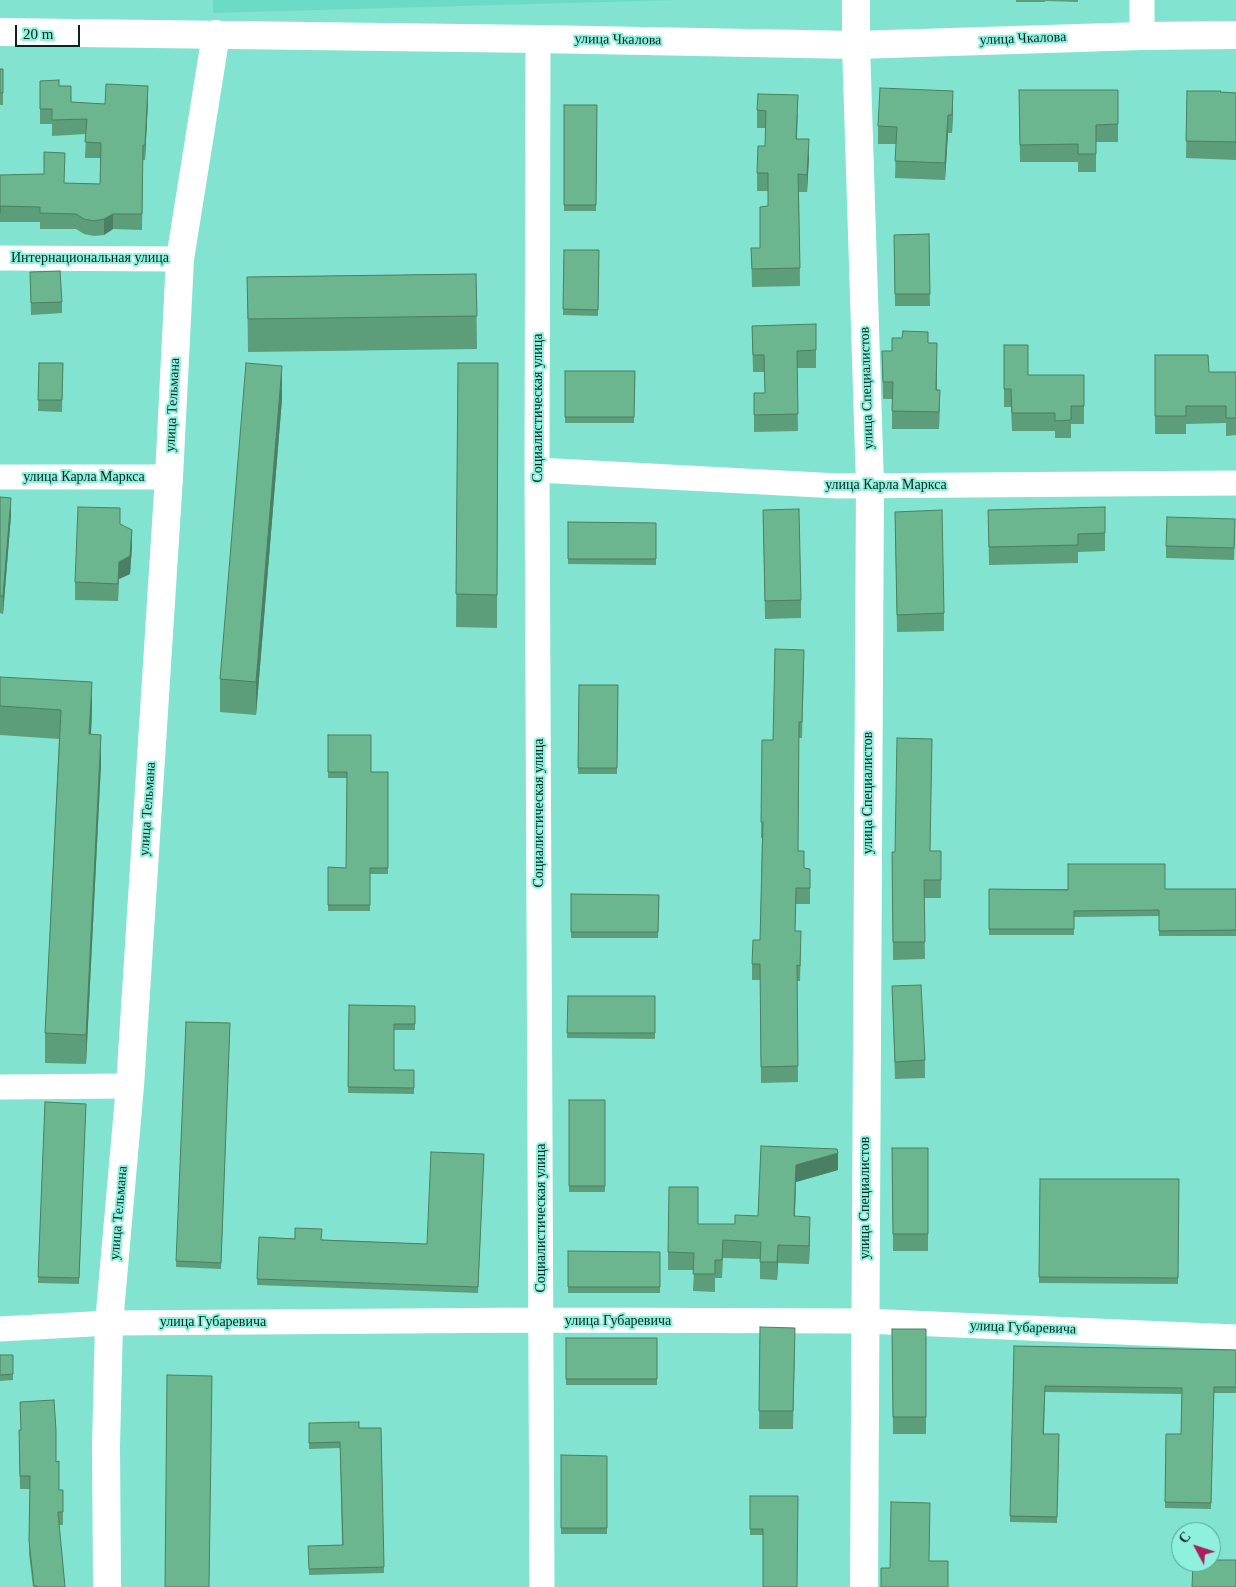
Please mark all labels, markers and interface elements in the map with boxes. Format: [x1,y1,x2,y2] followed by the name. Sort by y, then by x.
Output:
[18,15,82,47] scale bar
[23,26,53,42] text: 20 m
[979,29,1067,49] street label: улица Чкалова
[574,31,662,49] street label: улица Чкалова
[11,250,169,266] street label: Интернациональная улица
[856,326,878,450] street label: улица Специалистов
[530,333,546,483] street label: Социалистическая улица
[162,357,184,453] street label: улица Тельмана
[23,469,145,485] street label: улица Карла Маркса
[825,477,947,493] street label: улица Карла Маркса
[860,732,876,854] street label: улица Специалистов
[531,738,547,888] street label: Социалистическая улица
[136,761,160,857] street label: улица Тельмана
[857,1137,873,1259] street label: улица Специалистов
[533,1143,549,1293] street label: Социалистическая улица
[107,1165,131,1261] street label: улица Тельмана
[565,1313,671,1329] street label: улица Губаревича
[160,1314,266,1330] street label: улица Губаревича
[970,1318,1076,1338] street label: улица Губаревича
[1171,1522,1221,1572] north arrow
[1176,1529,1194,1546] text: С

